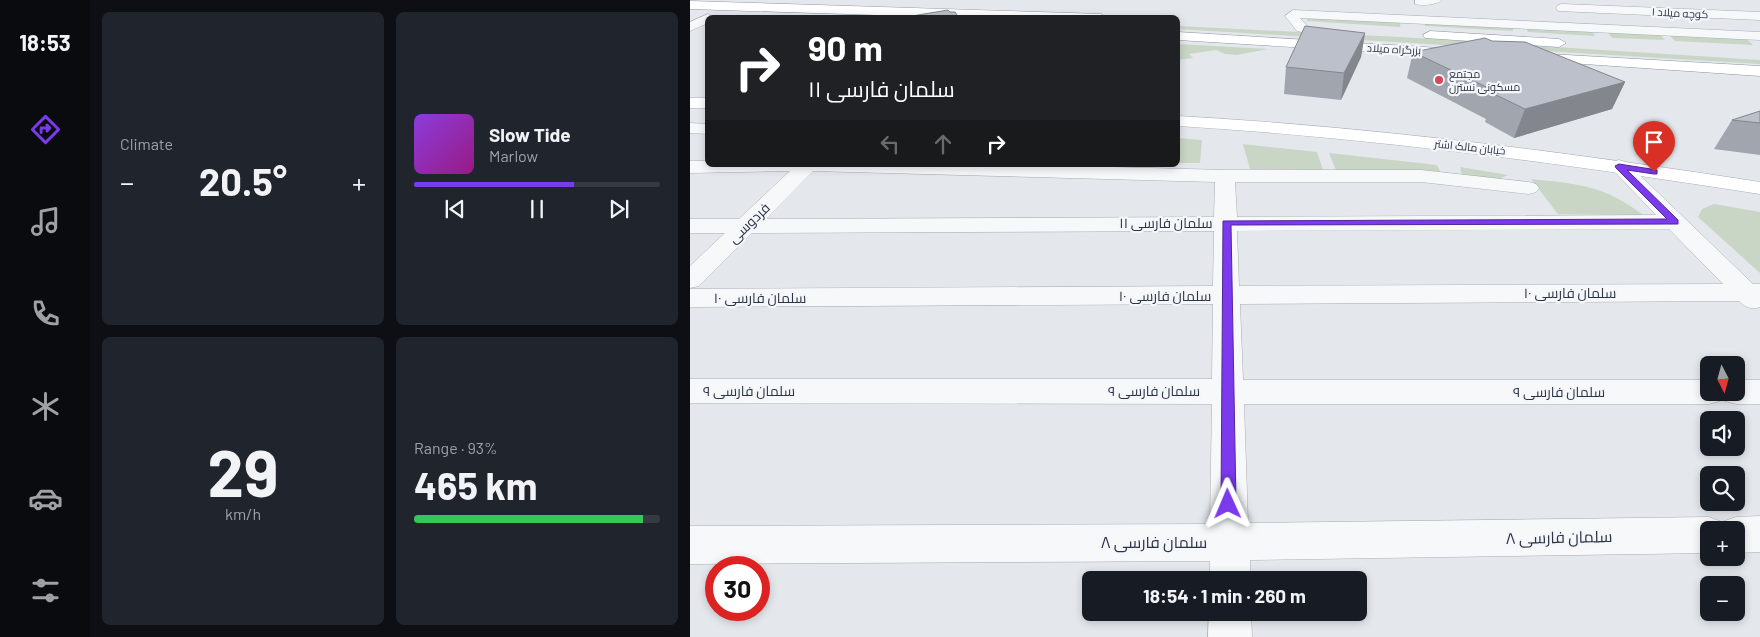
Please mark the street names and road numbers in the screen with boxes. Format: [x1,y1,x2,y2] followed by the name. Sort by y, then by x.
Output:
[1651,5,1709,21] street label: کوچه میلاد ۱
[1366,41,1422,57] street label: بزرگراه میلاد
[1433,136,1506,158] street label: خیابان مالک اشتر
[724,199,773,246] street label: فردوسی
[1119,214,1213,231] street label: سلمان فارسی ۱۱
[1524,284,1616,301] street label: سلمان فارسی ۱۰
[1119,287,1211,304] street label: سلمان فارسی ۱۰
[714,289,806,306] street label: سلمان فارسی ۱۰
[703,382,795,399] street label: سلمان فارسی ۹
[1108,382,1200,399] street label: سلمان فارسی ۹
[1513,383,1605,400] street label: سلمان فارسی ۹
[1505,526,1613,549] street label: سلمان فارسی ۸
[1101,532,1207,553] street label: سلمان فارسی ۸

